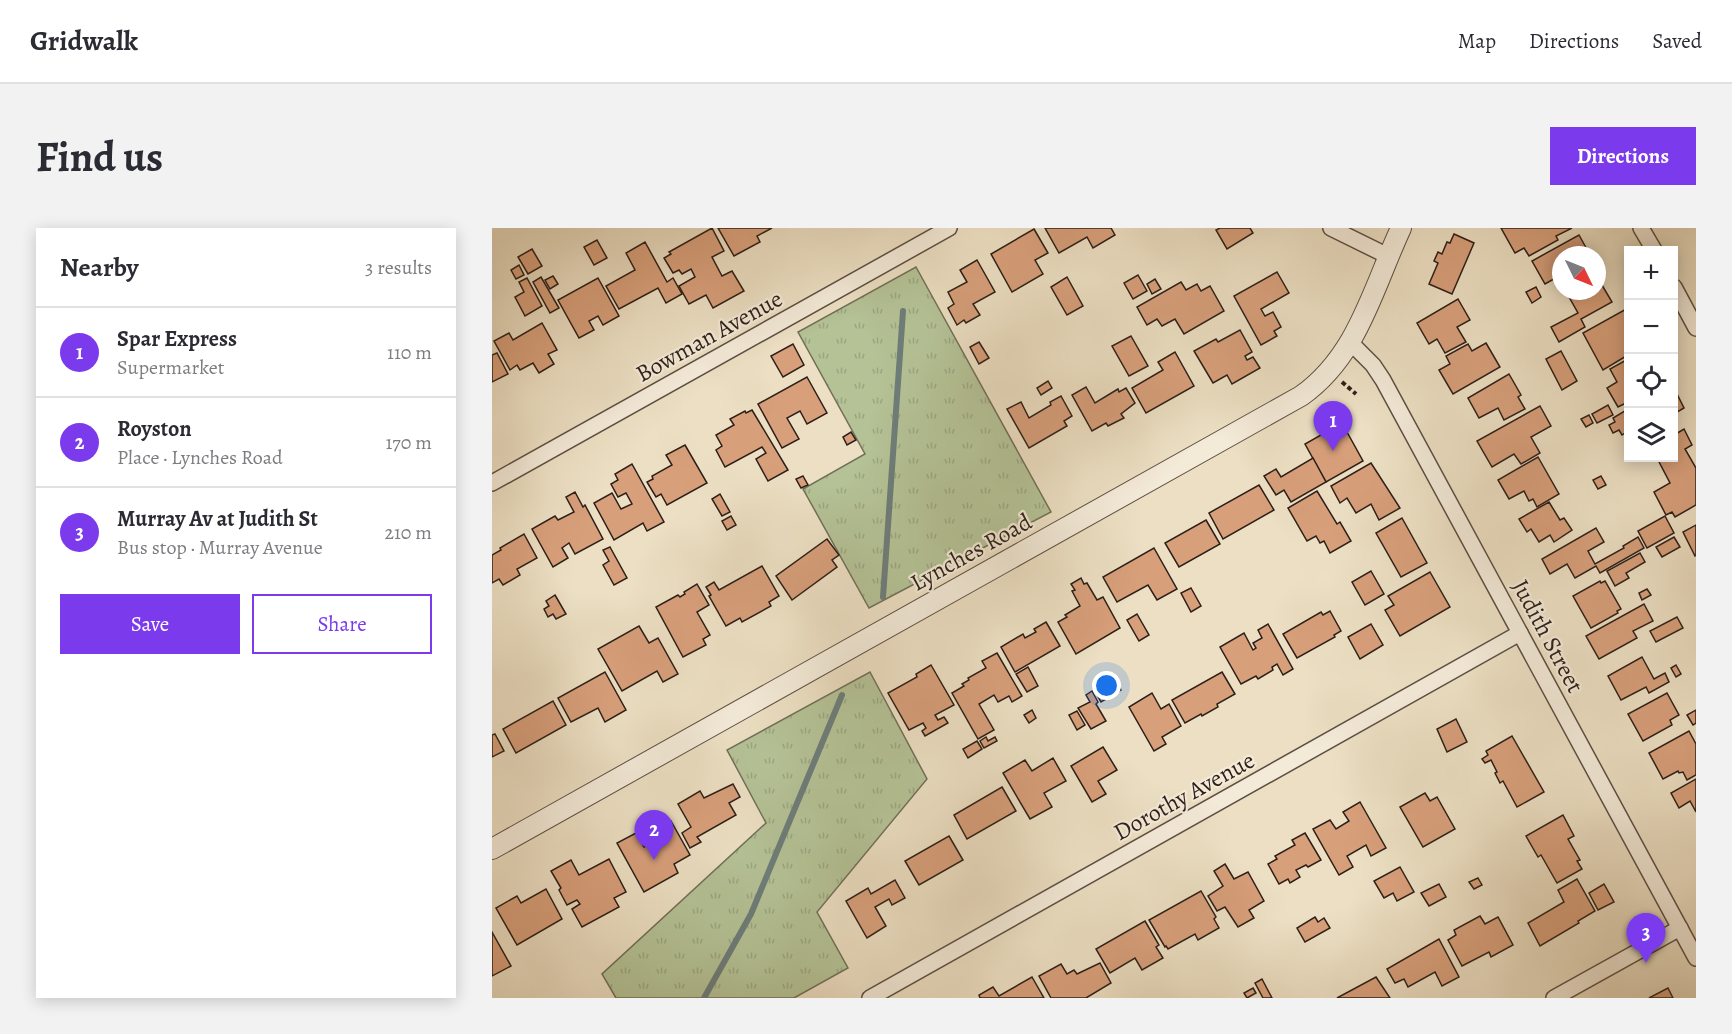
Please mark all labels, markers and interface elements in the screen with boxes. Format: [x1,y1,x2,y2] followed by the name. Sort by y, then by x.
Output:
[30,22,138,60] text: Gridwalk
[1458,27,1496,55] text: Map
[1529,27,1619,55] text: Directions
[1652,27,1702,55] text: Saved
[1550,127,1696,185] button: Directions
[36,128,163,185] text: Find us
[1552,246,1606,300] north arrow
[1624,246,1678,462] map controls
[1624,246,1678,300] button: +
[60,250,139,285] text: Nearby
[365,254,432,281] text: 3 results
[630,282,788,390] street label: Bowman Avenue
[1624,300,1678,354] button: −
[117,324,237,354] text: Spar Express
[76,339,83,366] text: 1
[387,339,432,366] text: 110 m
[117,354,224,381] text: Supermarket
[1624,354,1678,408] button: locate
[1314,402,1352,451] pin: 1
[1624,408,1678,462] button: layers
[117,414,192,444] text: Royston
[75,429,84,456] text: 2
[386,429,432,456] text: 170 m
[117,444,283,471] text: Place · Lynches Road
[117,504,318,534] text: Murray Av at Judith St
[905,506,1037,598] street label: Lynches Road
[75,519,84,546] text: 3
[384,519,432,546] text: 210 m
[117,534,323,561] text: Bus stop · Murray Avenue
[1505,574,1591,698] street label: Judith Street
[60,594,240,654] button: Save
[252,594,432,654] button: Share
[1092,671,1121,700] your location
[1108,744,1260,848] street label: Dorothy Avenue
[634,810,674,860] pin: 2
[1626,914,1666,963] pin: 3

